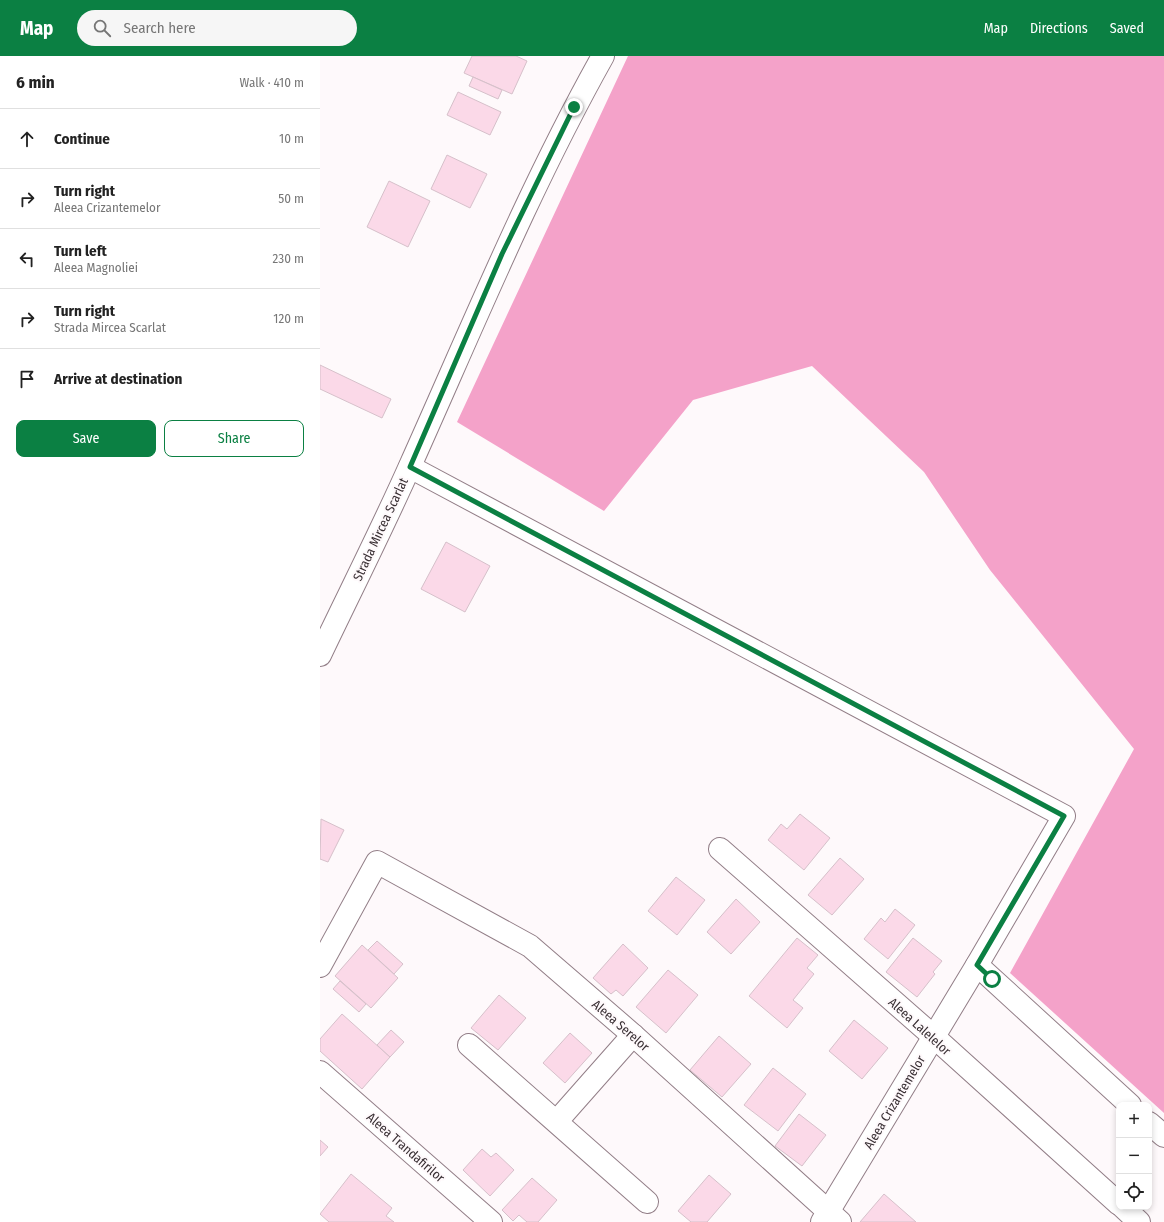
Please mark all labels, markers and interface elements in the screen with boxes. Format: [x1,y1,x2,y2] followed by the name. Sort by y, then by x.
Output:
[77,10,357,46] search box
[20,17,53,40] text: Map
[91,17,113,39] icon: search
[123,19,196,37] text: Search here
[984,20,1008,37] text: Map
[1030,20,1088,37] text: Directions
[1110,20,1144,37] text: Saved
[16,72,55,93] text: 6 min
[240,75,304,90] text: Walk · 410 m
[565,98,583,116] route end
[16,128,38,150] icon: ahead
[54,130,110,148] text: Continue
[279,131,304,146] text: 10 m
[54,182,115,200] text: Turn right
[16,188,38,210] icon: right
[278,191,304,206] text: 50 m
[54,200,160,215] text: Aleea Crizantemelor
[54,242,107,260] text: Turn left
[16,248,38,270] icon: left
[273,251,304,266] text: 230 m
[54,260,138,275] text: Aleea Magnoliei
[54,302,115,320] text: Turn right
[16,308,38,330] icon: right
[273,311,304,326] text: 120 m
[54,320,166,335] text: Strada Mircea Scarlat
[16,368,38,390] icon: arrive
[54,370,182,388] text: Arrive at destination
[16,420,156,457] button: Save
[164,420,304,457] button: Share
[350,475,411,583] street label: Strada Mircea Scarlat
[983,970,1001,988] route start
[885,995,954,1059] street label: Aleea Lalelelor
[589,997,653,1054] street label: Aleea Serelor
[861,1052,928,1152] street label: Aleea Crizantemelor
[1116,1102,1152,1210] map controls
[1116,1102,1152,1138] button: +
[364,1110,448,1185] street label: Aleea Trandafirilor
[1116,1138,1152,1174] button: −
[1116,1174,1152,1210] button: locate

